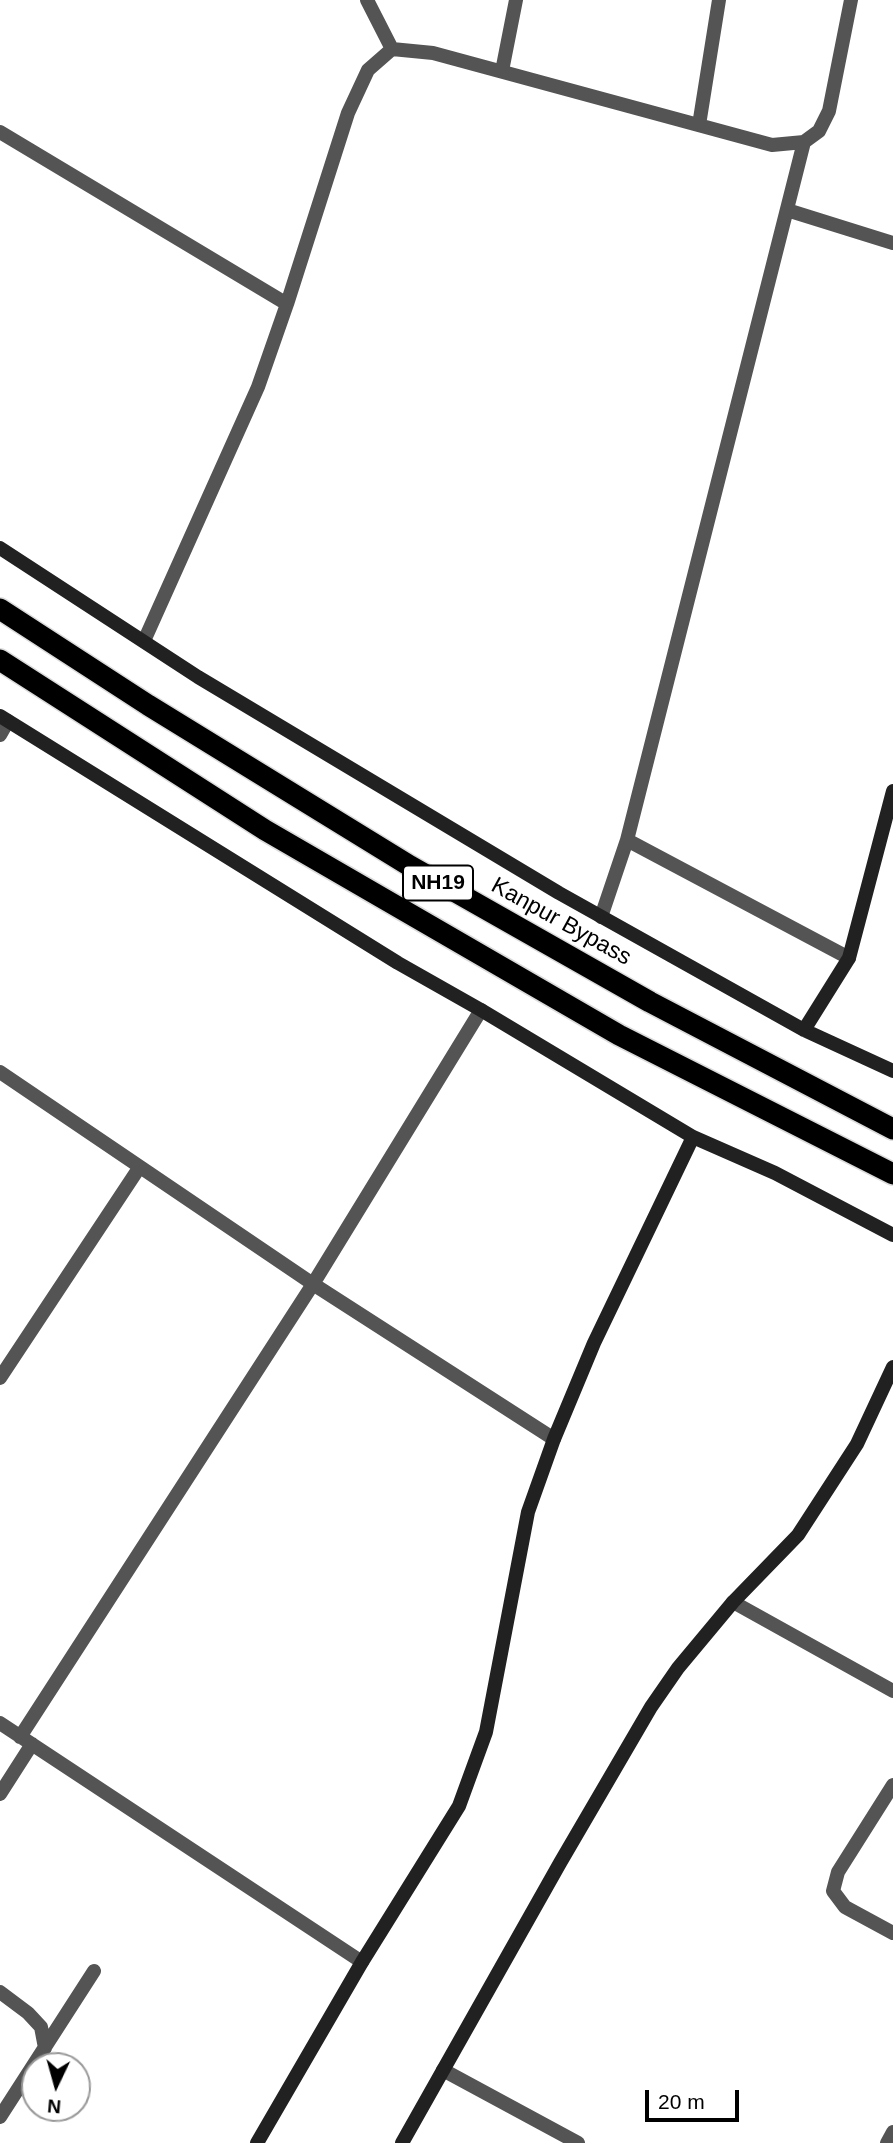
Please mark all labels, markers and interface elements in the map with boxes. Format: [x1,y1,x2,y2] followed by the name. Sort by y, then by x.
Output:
[403,866,473,900] road number: NH19
[486,872,636,972] street label: Kanpur Bypass
[21,2052,91,2122] north arrow
[648,2076,742,2120] scale bar
[658,2090,705,2113] text: 20 m
[47,2095,62,2117] text: N

